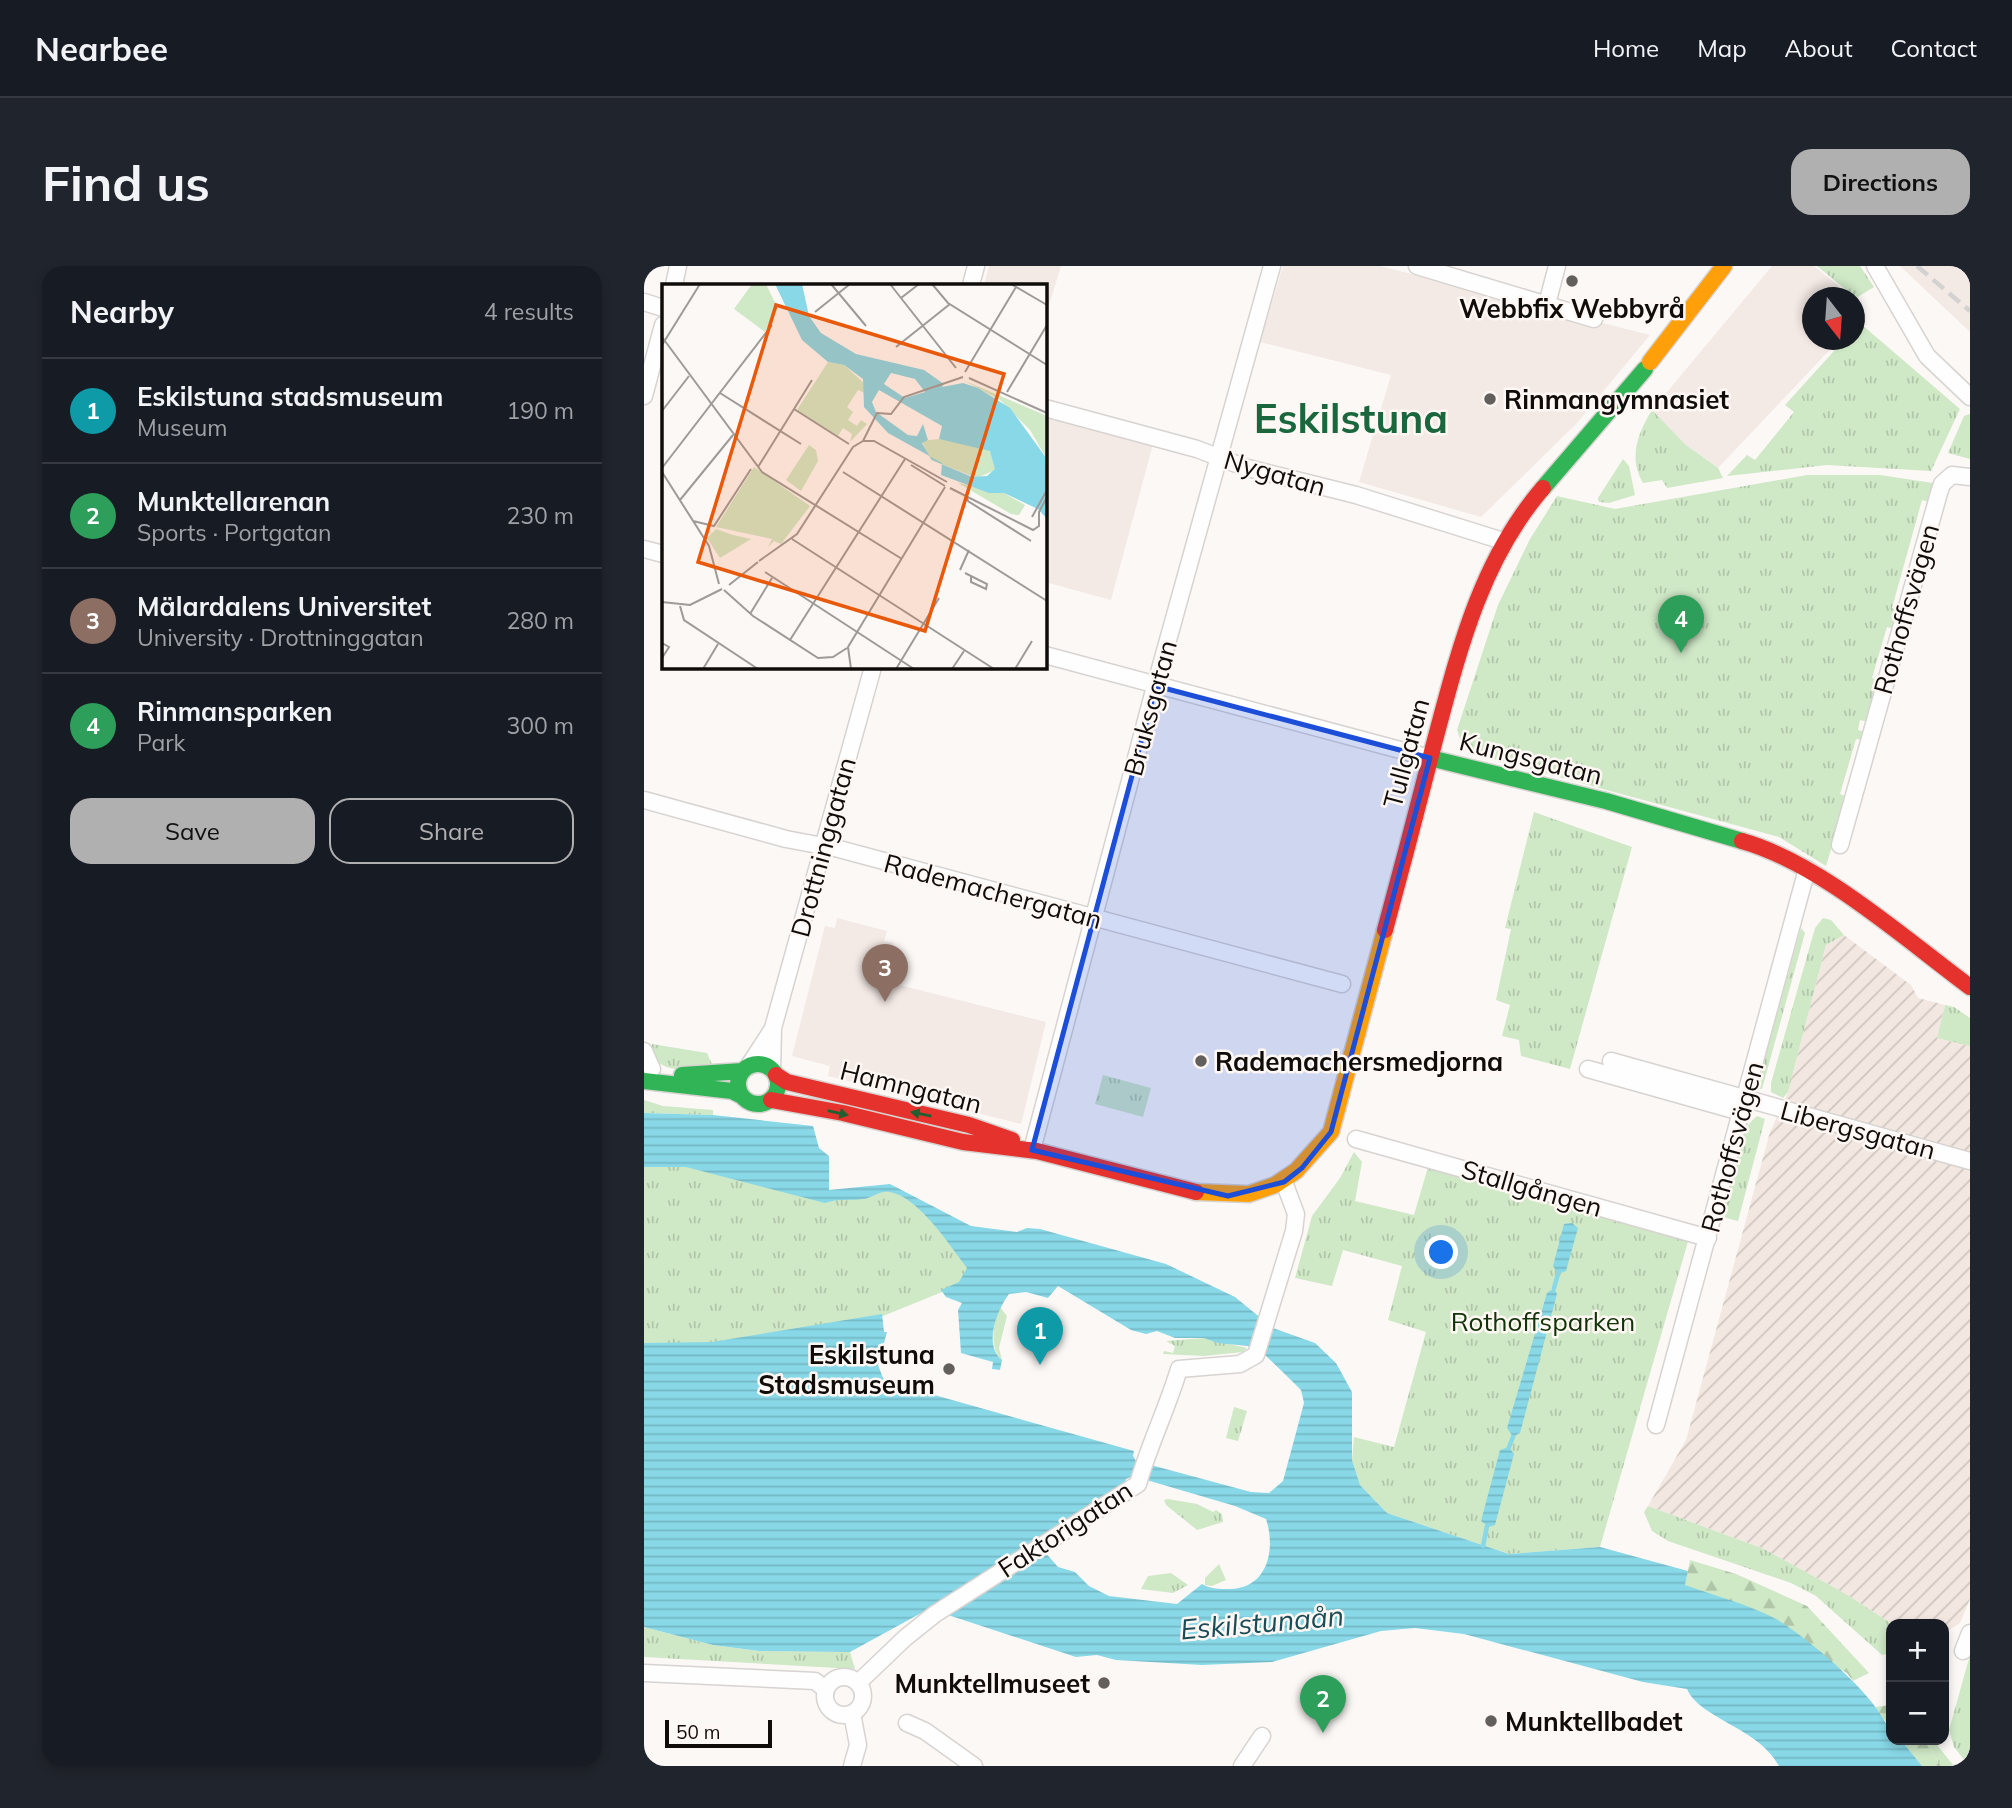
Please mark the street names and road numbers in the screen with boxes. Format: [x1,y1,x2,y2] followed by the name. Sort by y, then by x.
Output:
[1220,443,1330,503] street label: Nygatan
[1866,520,1946,698] street label: Rothoffsvägen
[1116,636,1184,780] street label: Bruksgatan
[1376,694,1436,812] street label: Tullgatan
[1456,724,1606,792] street label: Kungsgatan
[783,753,863,941] street label: Drottninggatan
[880,846,1106,936] street label: Rademachergatan
[837,1053,985,1121] street label: Hamngatan
[1693,1058,1771,1236] street label: Rothoffsvägen
[1777,1093,1939,1167] street label: Libergsgatan
[1458,1152,1606,1224] street label: Stallgången
[992,1473,1138,1585] street label: Faktorigatan

